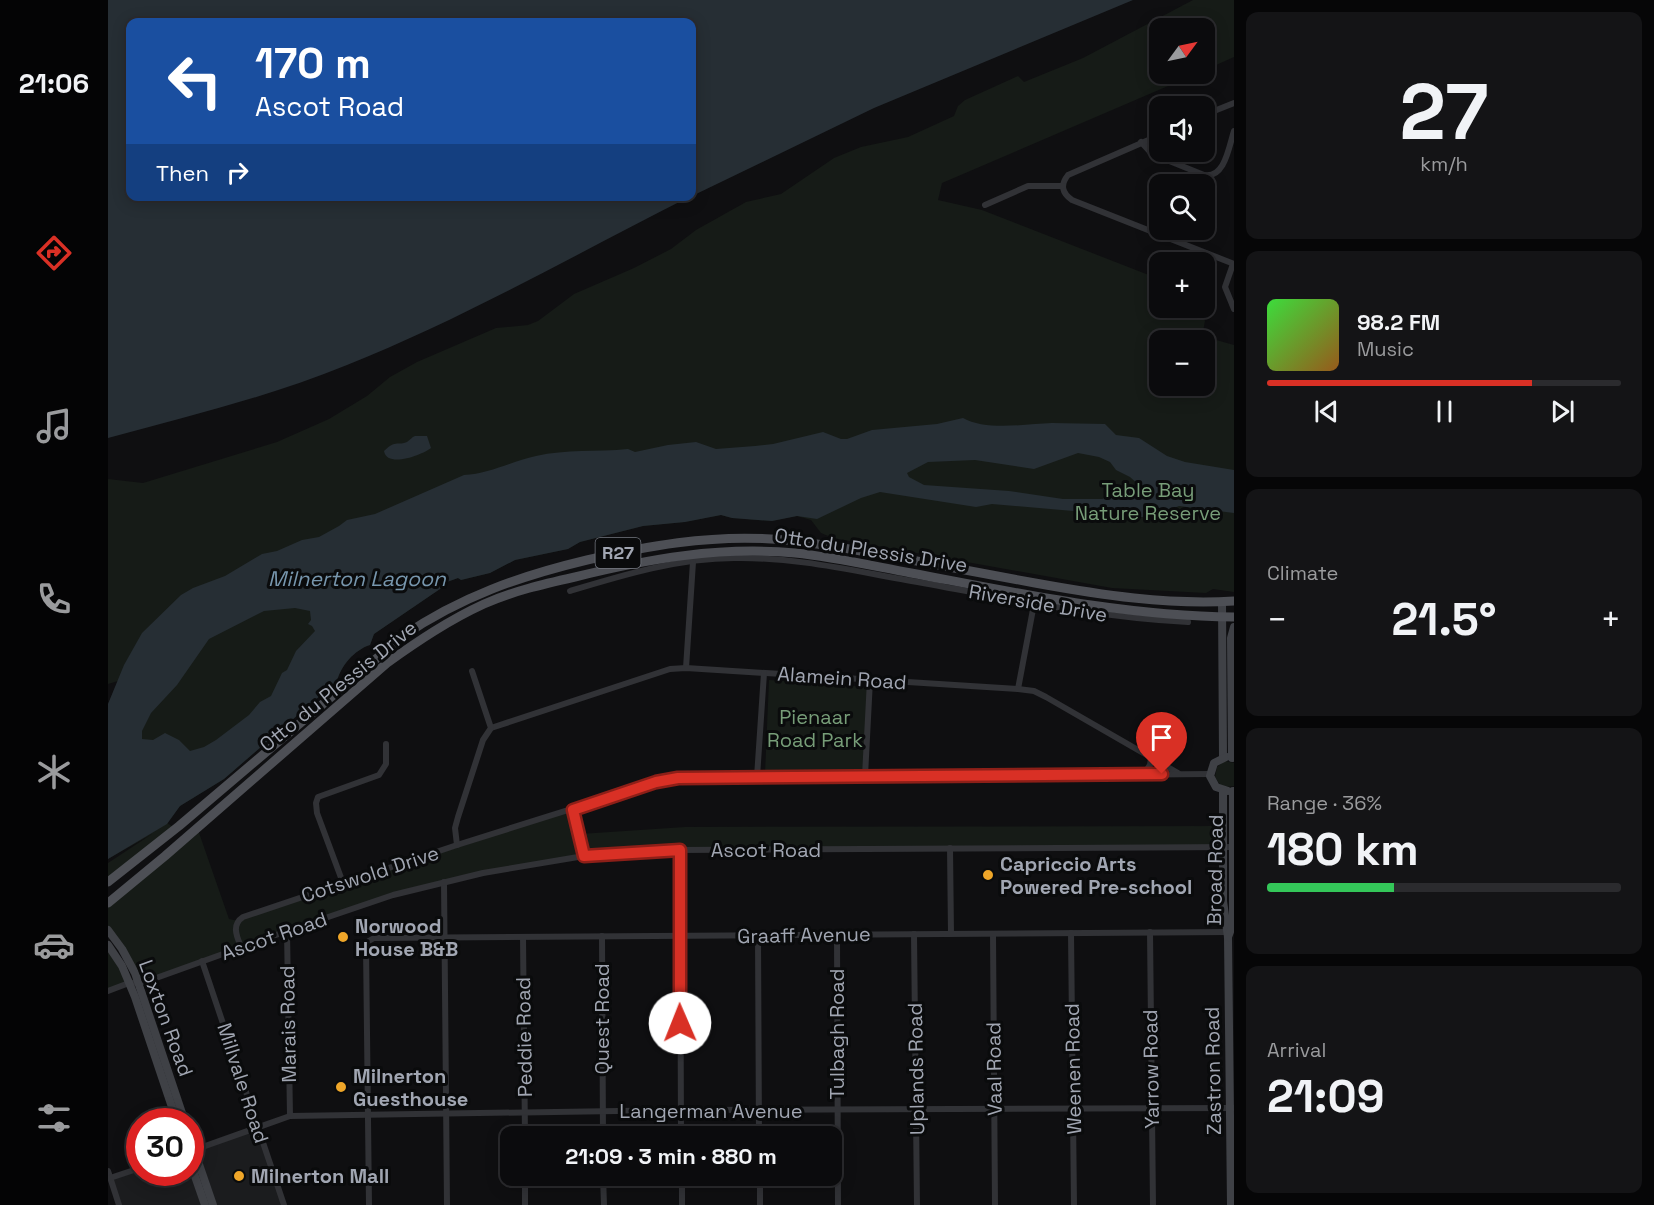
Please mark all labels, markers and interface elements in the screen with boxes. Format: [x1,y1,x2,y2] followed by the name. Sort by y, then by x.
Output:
[1149,18,1215,84] north arrow
[1149,18,1215,396] map controls
[255,37,371,90] text: 170 m
[156,42,234,120] icon: left
[1400,62,1488,162] text: 27
[19,66,89,101] text: 21:06
[255,89,404,124] text: Ascot Road
[1149,96,1215,162] button: sound
[1420,151,1468,177] text: km/h
[221,156,254,189] icon: right
[156,159,209,187] text: Then
[1149,174,1215,240] button: search
[33,232,75,274] icon: directions
[1149,252,1215,318] button: +
[1357,308,1440,336] text: 98.2 FM
[1149,330,1215,396] button: −
[1357,336,1414,362] text: Music
[1310,395,1343,428] icon: previous
[1428,395,1461,428] icon: pause
[1546,395,1579,428] icon: next
[33,405,75,447] icon: music
[1075,477,1221,526] park label: Table Bay Nature Reserve
[773,522,969,578] street label: Otto du Plessis Drive
[596,538,640,568] road number: R27
[1267,560,1338,586] text: Climate
[268,565,447,592] water label: Milnerton Lagoon
[33,578,75,620] icon: phone
[967,578,1109,628] street label: Riverside Drive
[1391,591,1497,648] text: 21.5°
[1267,599,1287,641] text: −
[1601,599,1621,641] text: +
[254,614,422,758] street label: Otto du Plessis Drive
[777,661,907,695] street label: Alamein Road
[767,704,863,753] park label: Pienaar Road Park
[1136,712,1187,774] pin
[1145,721,1178,754] icon: arrive
[33,751,75,793] icon: climate
[1267,790,1382,816] text: Range · 36%
[1201,814,1229,926] street label: Broad Road
[1267,821,1419,878] text: 180 km
[711,837,821,863] street label: Ascot Road
[298,839,442,909] street label: Cotswold Drive
[1000,851,1192,900] place label: Capriccio Arts Powered Pre-school
[981,868,995,882] marker: Capriccio Arts Powered Pre-school
[218,906,330,966] street label: Ascot Road
[355,913,458,962] place label: Norwood House B&B
[737,921,871,949] street label: Graaff Avenue
[33,924,75,966] icon: car
[336,930,350,944] marker: Norwood House B&B
[133,956,199,1080] street label: Loxton Road
[589,963,615,1075] street label: Quest Road
[274,965,302,1083] street label: Marais Road
[824,969,850,1099] street label: Tulbagh Road
[510,977,538,1097] street label: Peddie Road
[648,991,712,1055] position arrow
[902,1003,930,1135] street label: Uplands Road
[1059,1003,1087,1135] street label: Weenen Road
[1199,1007,1227,1135] street label: Zastron Road
[1137,1009,1165,1129] street label: Yarrow Road
[211,1020,275,1146] street label: Millvale Road
[980,1022,1008,1116] street label: Vaal Road
[1267,1037,1326,1063] text: Arrival
[353,1063,468,1112] place label: Milnerton Guesthouse
[1267,1068,1384,1125] text: 21:09
[334,1080,348,1094] marker: Milnerton Guesthouse
[33,1097,75,1139] icon: filters
[619,1098,803,1124] street label: Langerman Avenue
[126,1108,204,1186] speed limit sign: 30
[565,1142,777,1170] text: 21:09 · 3 min · 880 m
[251,1163,389,1189] place label: Milnerton Mall
[232,1169,246,1183] marker: Milnerton Mall

